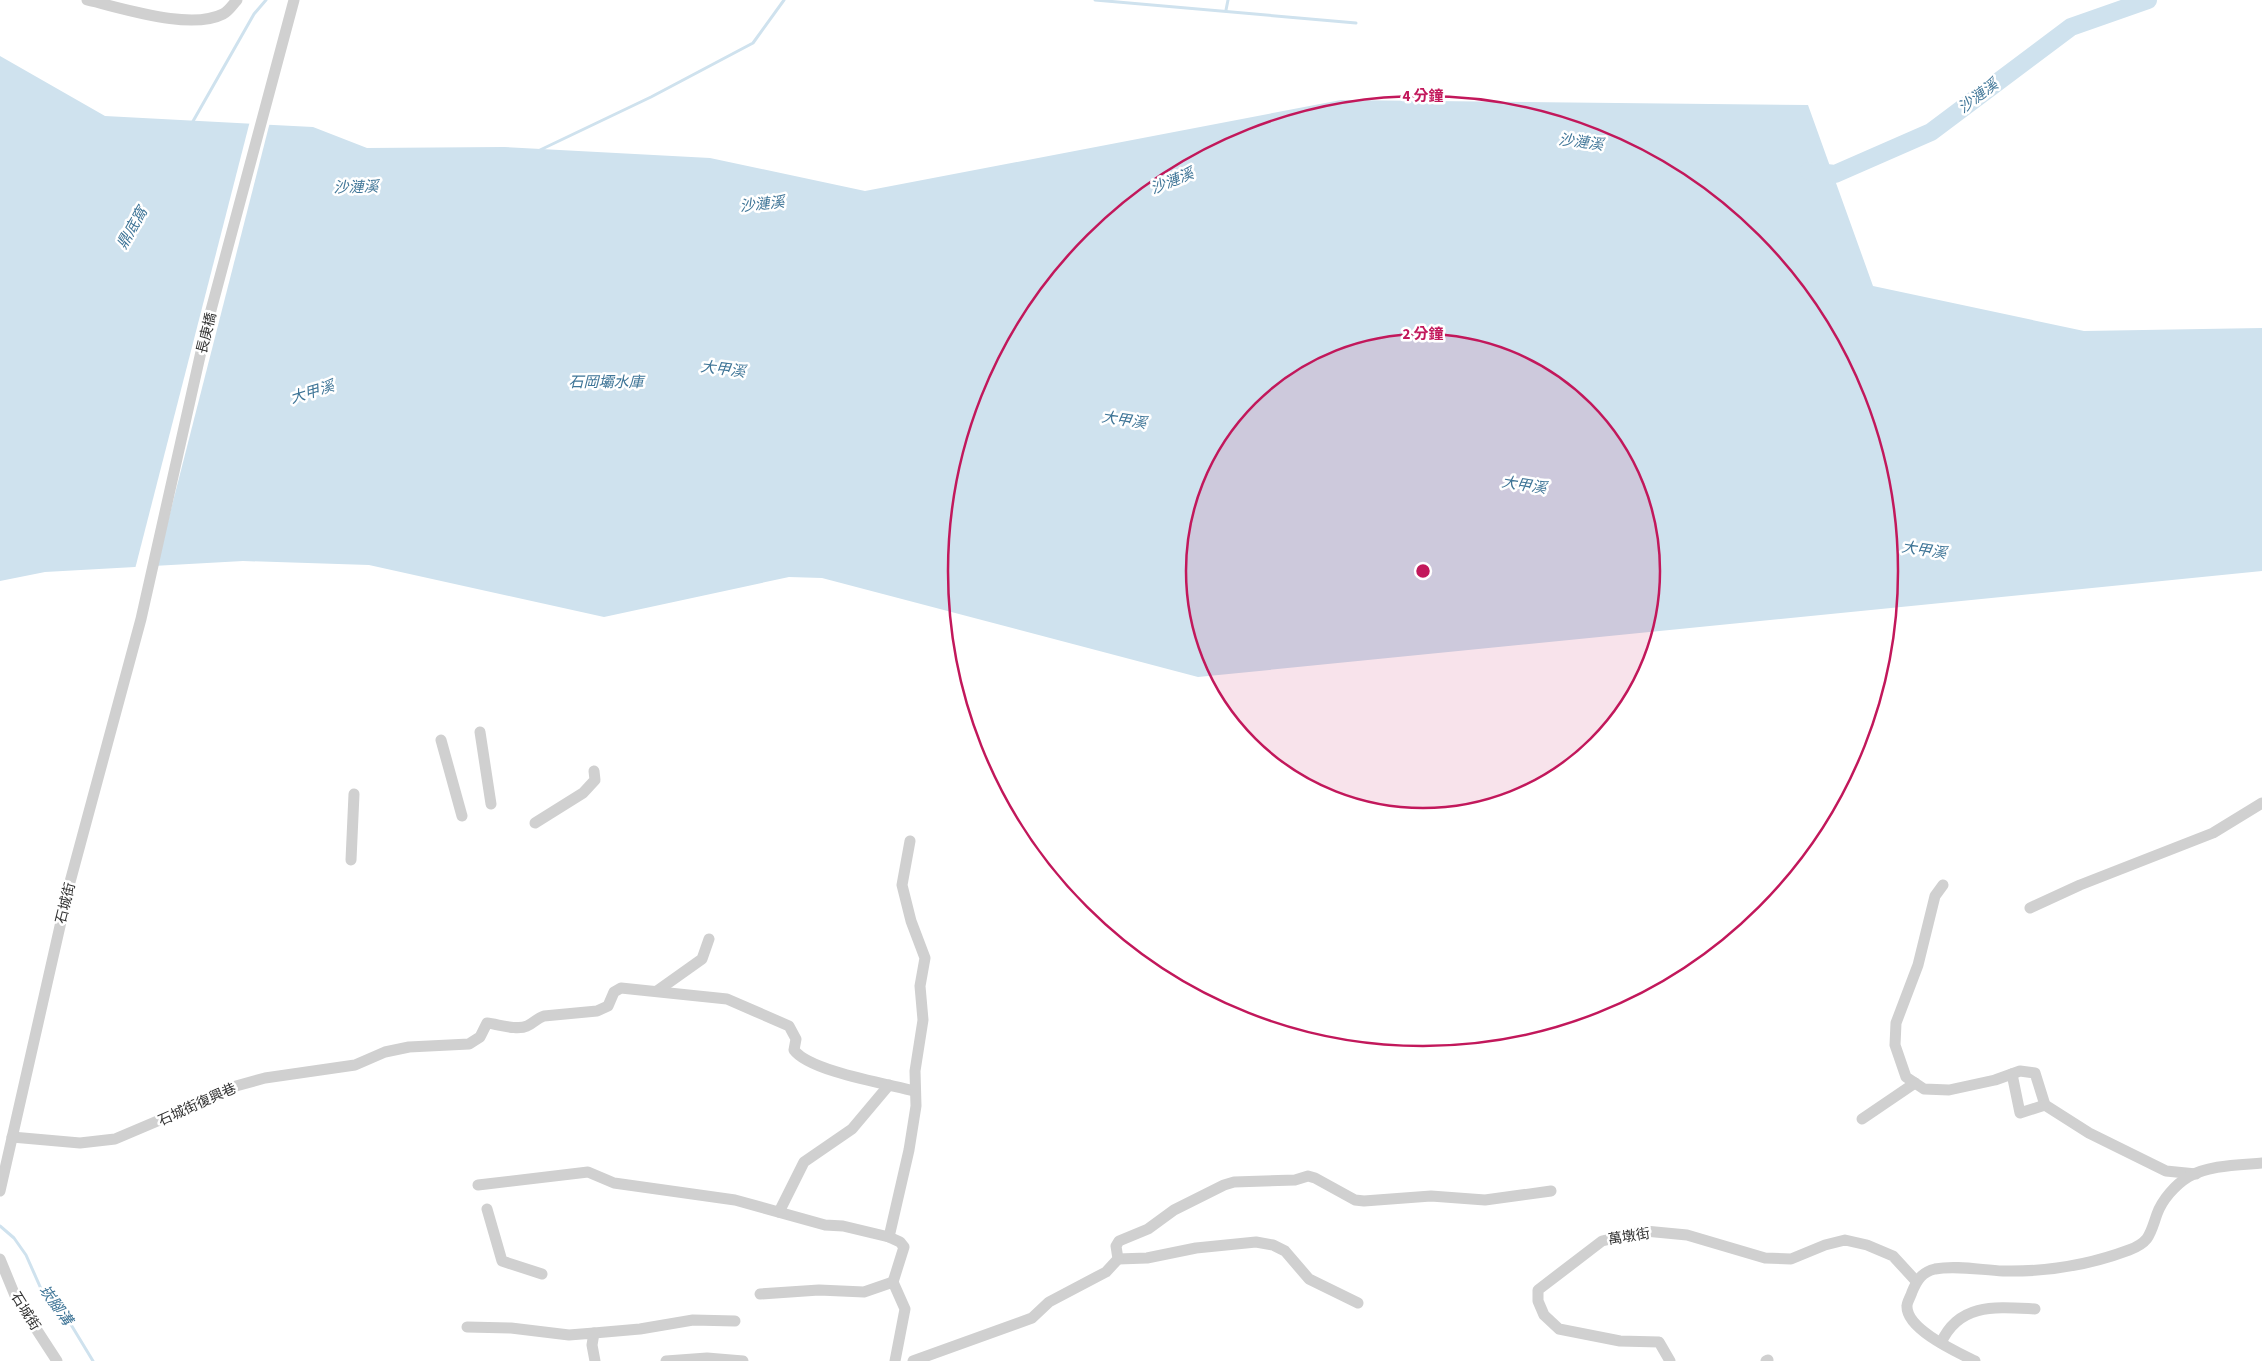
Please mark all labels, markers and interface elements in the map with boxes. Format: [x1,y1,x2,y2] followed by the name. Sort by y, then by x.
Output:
[1954,73,2004,118] water label: 沙漣溪
[1403,86,1443,107] text: 4 分鐘
[1557,129,1607,156] water label: 沙漣溪
[1147,163,1199,200] water label: 沙漣溪
[333,177,381,198] water label: 沙漣溪
[739,191,788,217] water label: 沙漣溪
[112,202,154,253] water label: 鼎底窩
[192,310,222,356] street label: 長庚橋
[1403,324,1443,345] text: 2 分鐘
[699,356,749,383] water label: 大甲溪
[568,372,646,393] water label: 石岡壩水庫
[288,375,339,409] water label: 大甲溪
[1100,407,1150,435] water label: 大甲溪
[1500,472,1550,500] water label: 大甲溪
[1900,537,1950,565] water label: 大甲溪
[1414,562,1432,580] centre of rings
[51,880,81,926] street label: 石城街
[155,1079,240,1131] street label: 石城街復興巷
[1607,1224,1651,1250] street label: 萬墩街
[34,1281,78,1331] water label: 崁腳溝
[6,1288,45,1335] street label: 石城街

